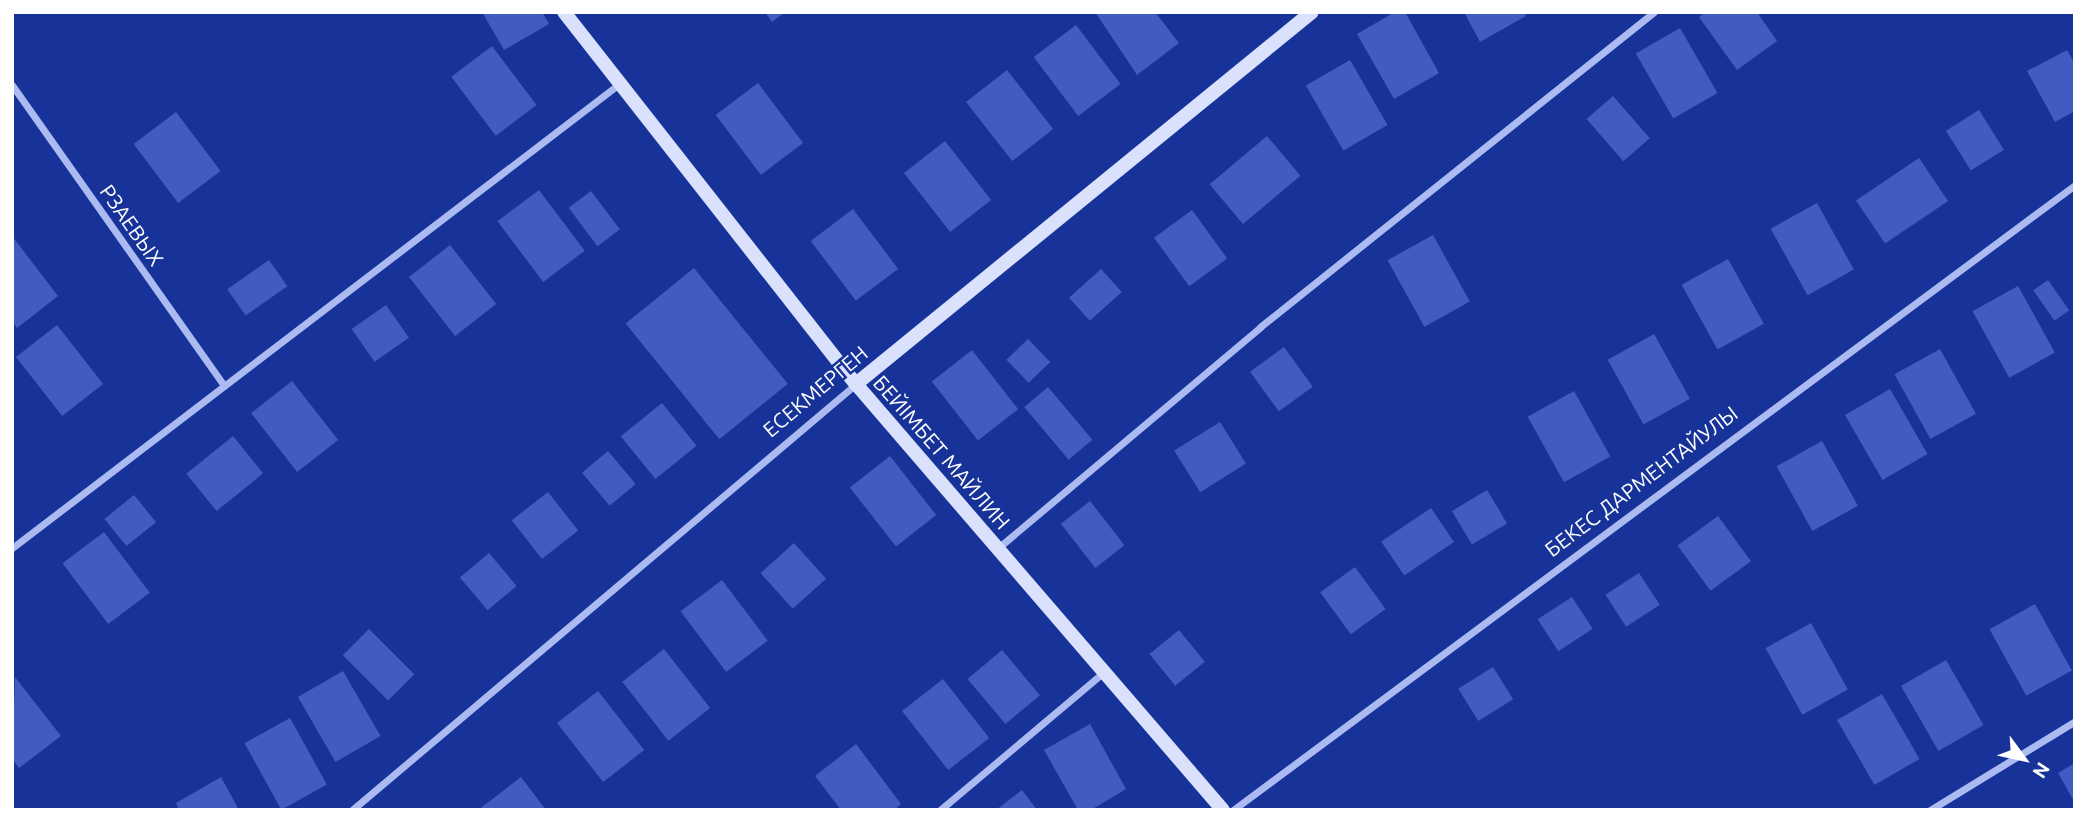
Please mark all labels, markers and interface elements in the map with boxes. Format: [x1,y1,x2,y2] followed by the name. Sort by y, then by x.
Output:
[95,179,169,271] street label: РЗАЕВЫХ
[758,340,872,442] street label: EСЕКМЕРГЕН
[868,370,1016,534] street label: БЕЙІМБЕТ МАЙЛИН
[1540,400,1742,562] street label: БЕКЕС ДАРМЕНТАЙУЛЫ
[1989,724,2059,794] north arrow
[2029,758,2055,782] text: N

